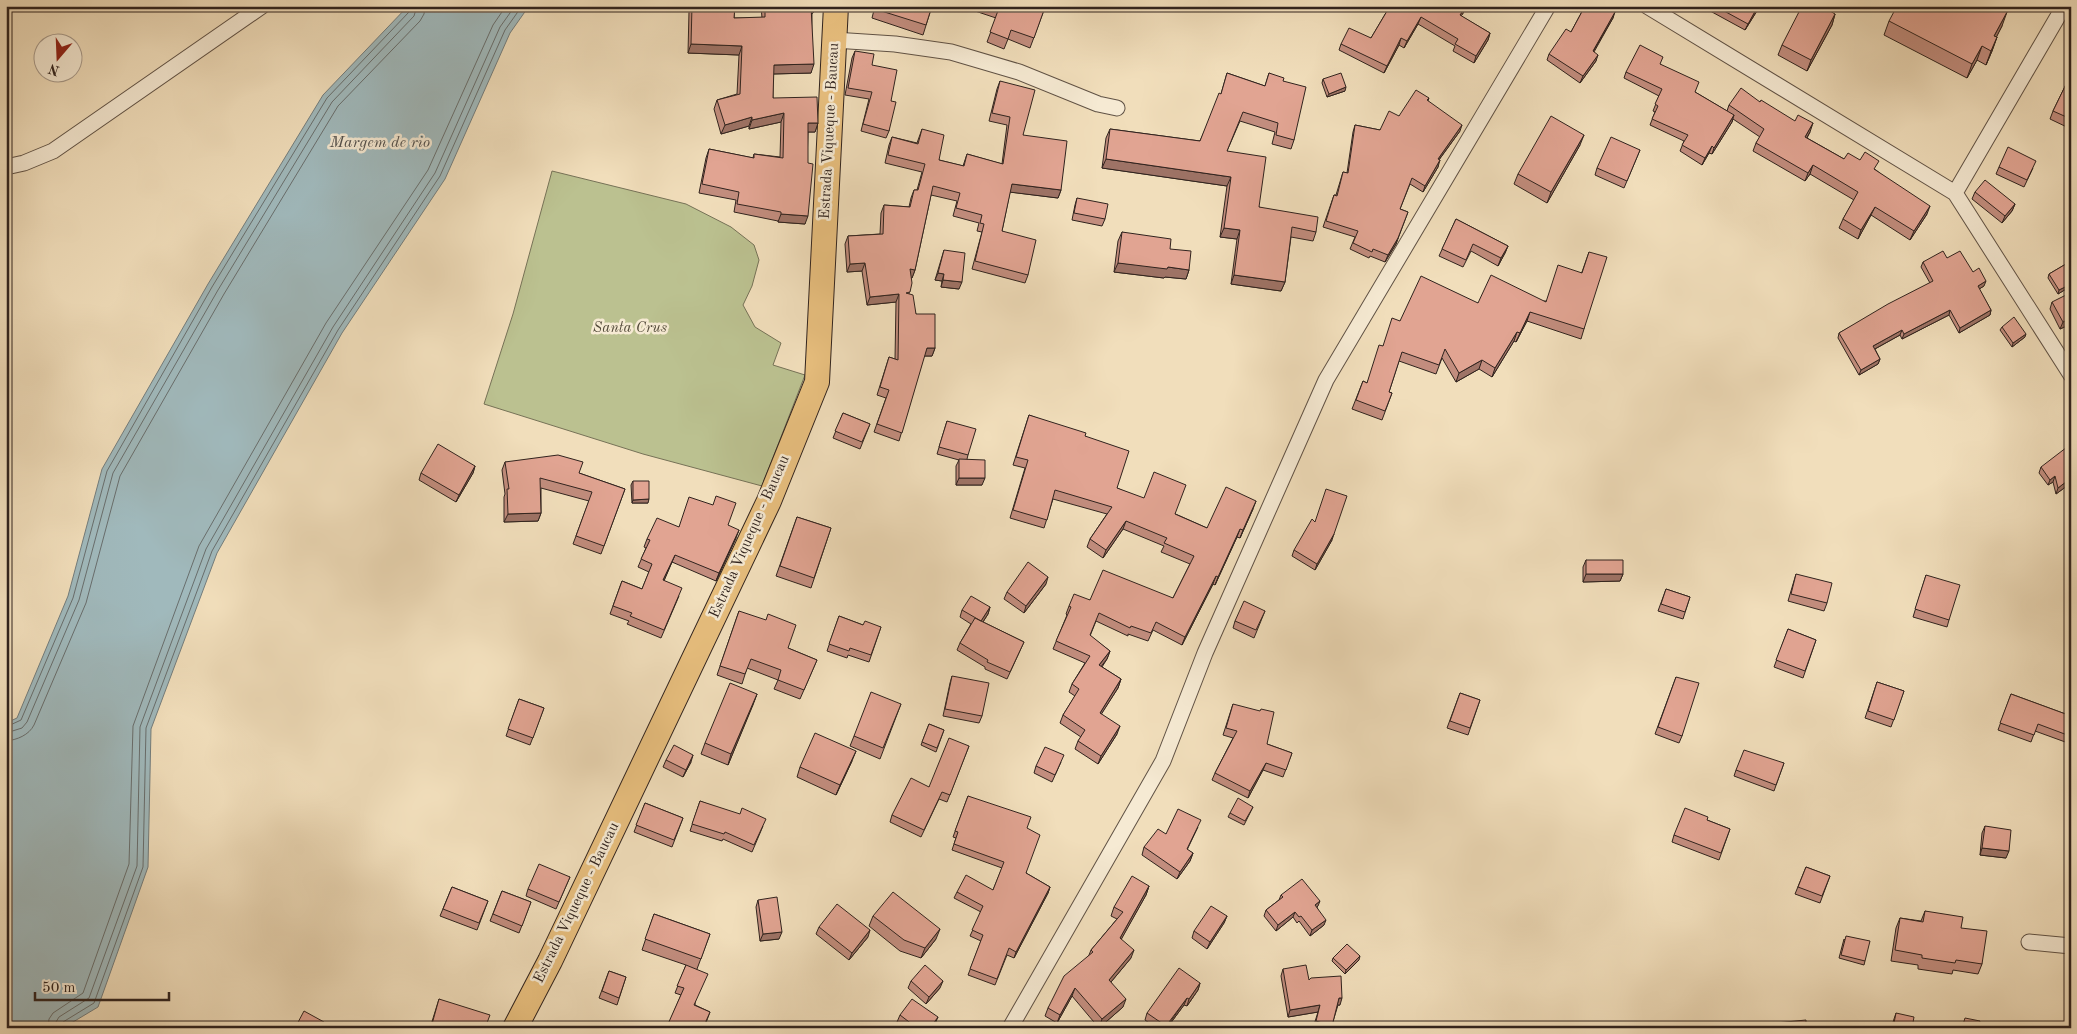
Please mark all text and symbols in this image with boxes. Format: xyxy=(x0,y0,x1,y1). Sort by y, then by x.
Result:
north arrow xyxy=(32,32,82,82)
street label: Estrada Viqueque - Baucau xyxy=(818,42,842,220)
text: N xyxy=(46,61,61,78)
water label: Margem de rio xyxy=(329,135,430,151)
park label: Santa Crus xyxy=(593,321,667,336)
street label: Estrada Viqueque - Baucau xyxy=(707,453,793,621)
street label: Estrada Viqueque - Baucau xyxy=(532,820,622,986)
scale bar xyxy=(35,969,169,1001)
text: 50 m xyxy=(42,981,76,996)

